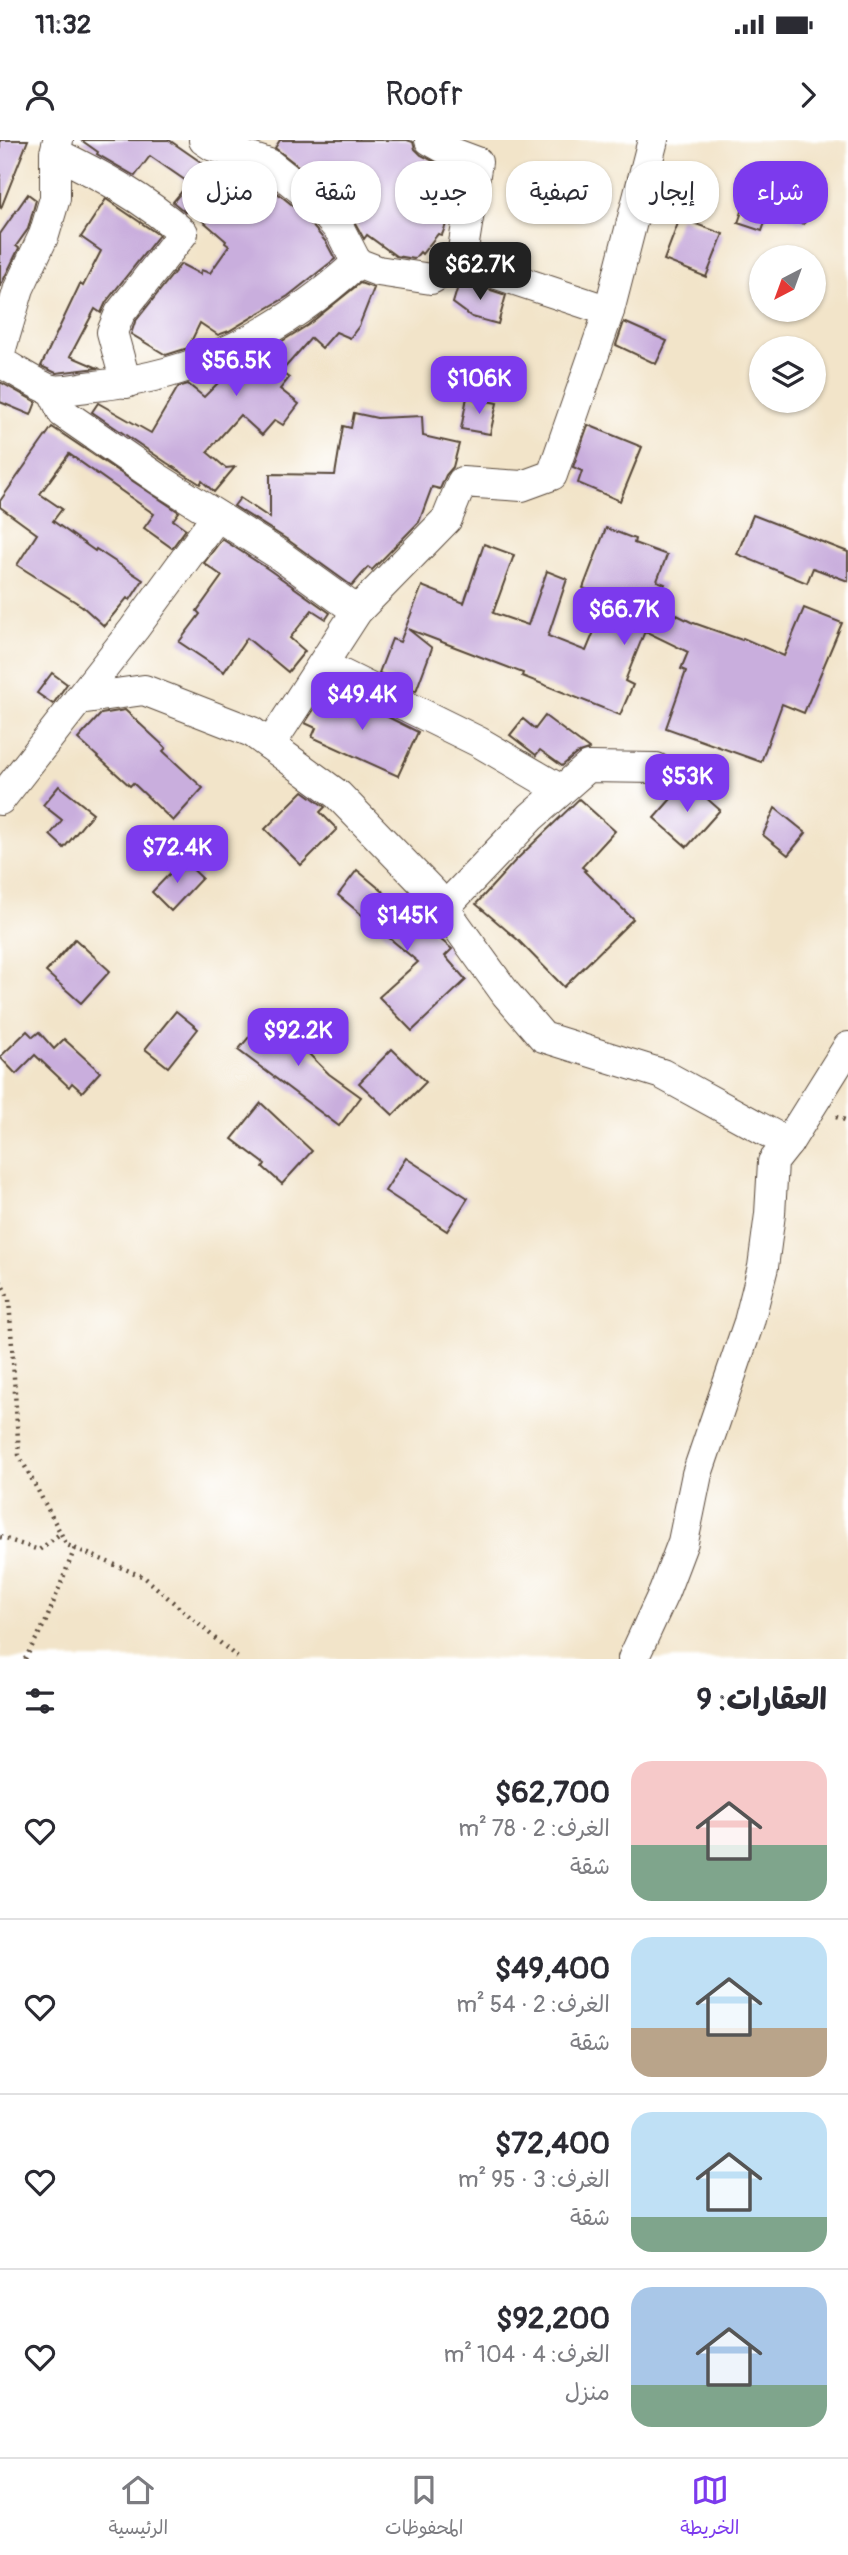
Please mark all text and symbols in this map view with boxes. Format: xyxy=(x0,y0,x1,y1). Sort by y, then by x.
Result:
text: 11:32 xyxy=(35,9,91,41)
text: Roofr xyxy=(385,75,463,115)
icon: person xyxy=(21,76,59,114)
icon: forward xyxy=(789,76,827,114)
chip: منزل xyxy=(182,161,277,224)
chip: شقة xyxy=(291,161,381,224)
chip: جديد xyxy=(395,161,492,224)
chip: تصفية xyxy=(506,161,612,224)
chip: إيجار xyxy=(626,161,719,224)
chip: شراء xyxy=(733,161,828,224)
pin: $62.7K xyxy=(423,242,537,302)
north arrow xyxy=(749,245,826,322)
map controls xyxy=(749,245,826,413)
text: $62.7K xyxy=(445,250,515,279)
button: layers xyxy=(749,336,826,413)
pin: $56.5K xyxy=(179,338,293,398)
text: $56.5K xyxy=(201,346,271,375)
pin: $106K xyxy=(430,356,528,416)
text: $106K xyxy=(447,364,511,393)
pin: $66.7K xyxy=(567,588,681,647)
text: $66.7K xyxy=(589,595,659,624)
pin: $49.4K xyxy=(305,672,419,732)
text: $49.4K xyxy=(327,680,397,709)
pin: $53K xyxy=(646,754,728,814)
text: $53K xyxy=(661,762,713,791)
pin: $72.4K xyxy=(120,826,234,885)
text: $72.4K xyxy=(142,833,212,862)
pin: $145K xyxy=(358,894,456,953)
text: $145K xyxy=(376,901,438,930)
pin: $92.2K xyxy=(241,1009,355,1068)
text: $92.2K xyxy=(264,1016,332,1045)
text: العقارات: 9 xyxy=(697,1681,827,1718)
icon: filters xyxy=(21,1682,59,1720)
text: $62,700 xyxy=(495,1774,610,1811)
icon: home xyxy=(687,1789,771,1873)
icon: heart xyxy=(21,1812,59,1850)
text: الغرف: 2 · 78 m² xyxy=(458,1814,610,1843)
text: شقة xyxy=(570,1852,610,1881)
text: $49,400 xyxy=(495,1950,610,1987)
icon: home xyxy=(687,1965,771,2049)
icon: heart xyxy=(21,1988,59,2026)
text: الغرف: 2 · 54 m² xyxy=(456,1990,610,2019)
text: شقة xyxy=(570,2028,610,2057)
text: $72,400 xyxy=(495,2125,610,2162)
icon: home xyxy=(687,2140,771,2224)
icon: heart xyxy=(21,2163,59,2201)
text: الغرف: 3 · 95 m² xyxy=(458,2165,610,2194)
text: شقة xyxy=(570,2203,610,2232)
text: $92,200 xyxy=(496,2300,610,2337)
icon: home xyxy=(687,2315,771,2399)
icon: heart xyxy=(21,2338,59,2376)
text: الغرف: 4 · 104 m² xyxy=(444,2340,610,2369)
text: منزل xyxy=(565,2378,610,2407)
tab: الرئيسية xyxy=(108,2471,168,2544)
tab: المحفوظات xyxy=(385,2471,463,2544)
tab: الخريطة xyxy=(680,2471,740,2544)

